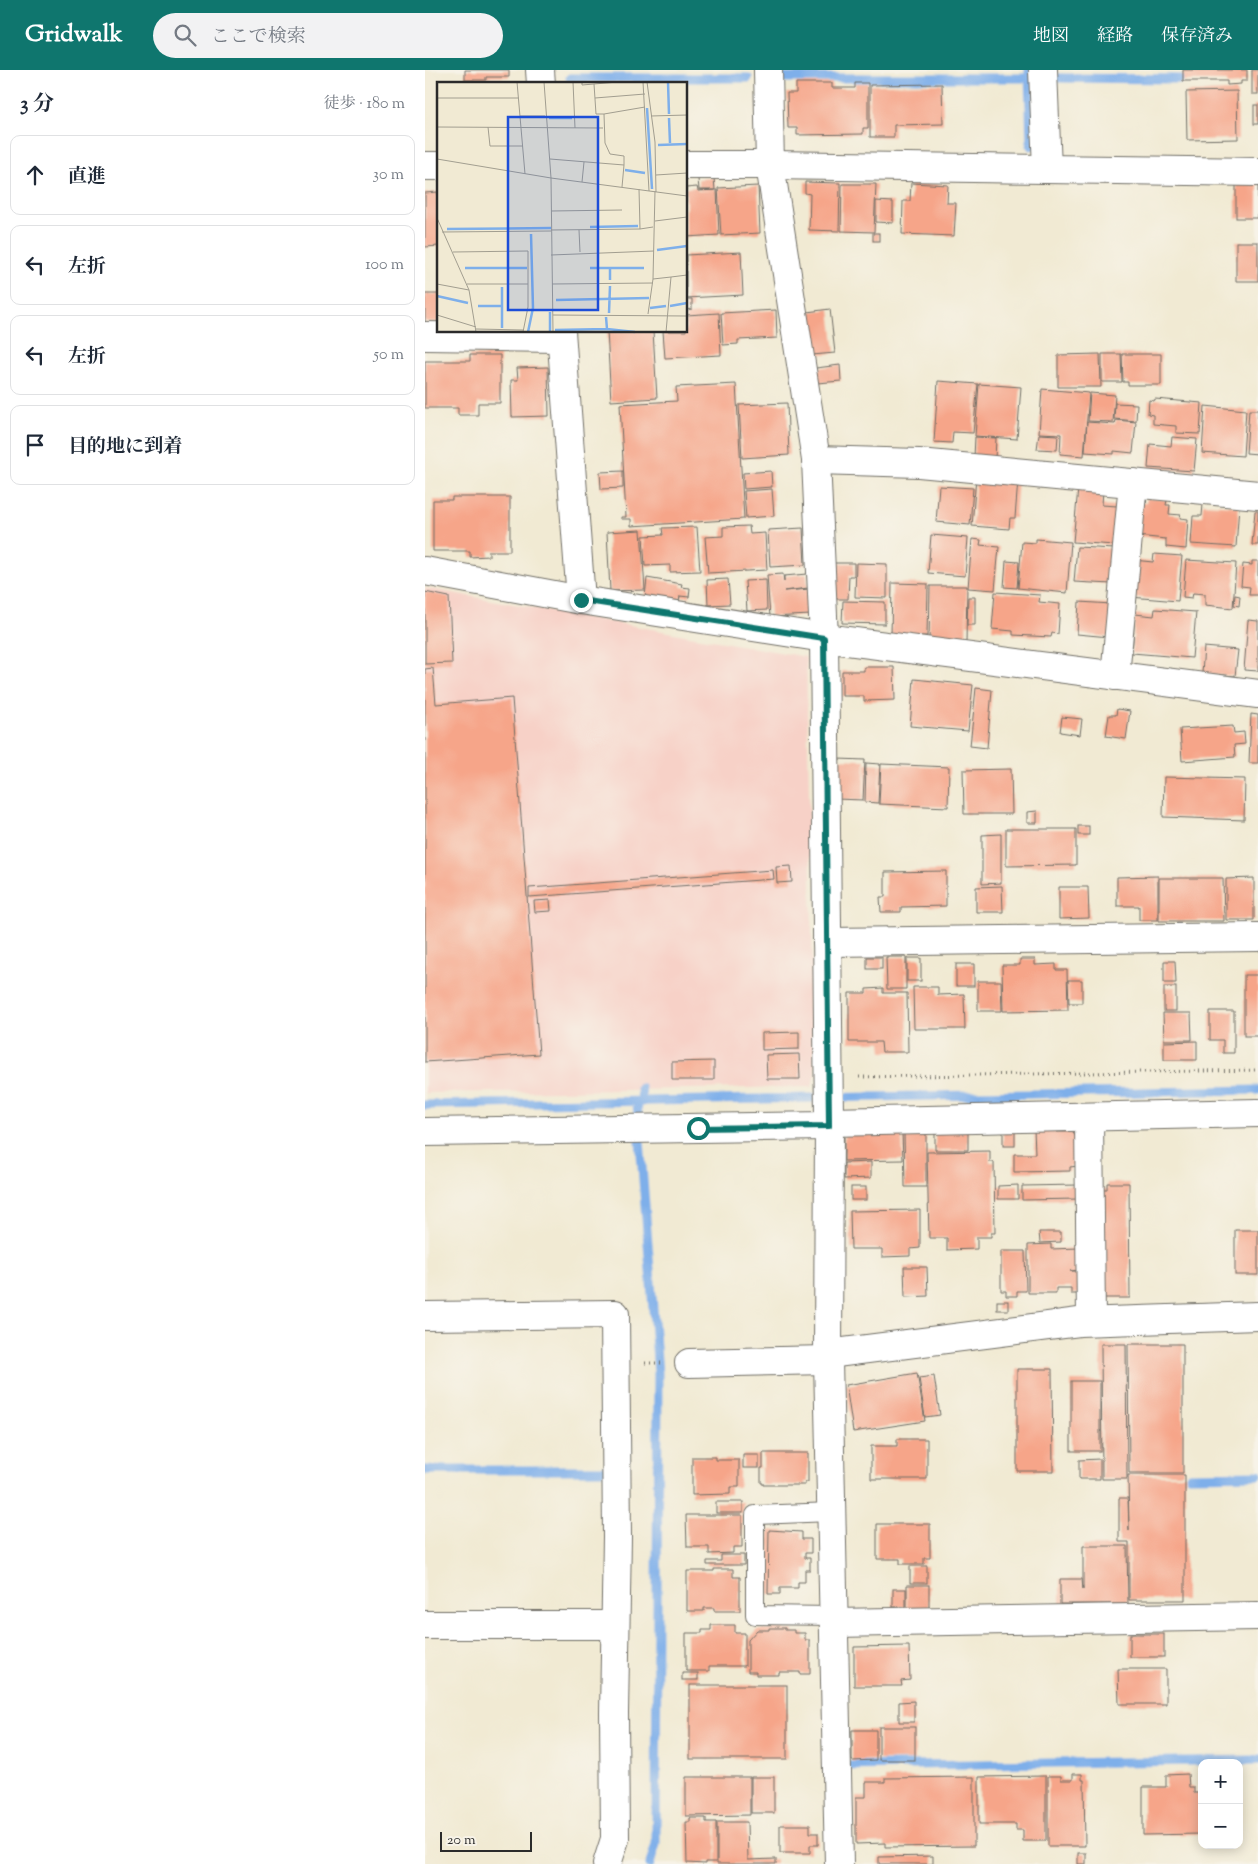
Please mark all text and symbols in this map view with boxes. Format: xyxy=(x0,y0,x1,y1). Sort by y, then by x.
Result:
search box xyxy=(153,13,503,58)
text: Gridwalk xyxy=(25,18,123,52)
icon: search xyxy=(171,21,199,49)
text: ここで検索 xyxy=(211,24,306,51)
text: 地図 xyxy=(1033,24,1069,50)
text: 経路 xyxy=(1097,24,1133,50)
text: 保存済み xyxy=(1161,24,1233,50)
inset map xyxy=(437,82,687,332)
text: 3 分 xyxy=(20,90,54,120)
text: 徒歩 · 180 m xyxy=(324,93,405,116)
icon: ahead xyxy=(21,161,49,189)
text: 直進 xyxy=(68,164,106,191)
text: 30 m xyxy=(373,164,404,187)
icon: left xyxy=(21,251,49,279)
text: 左折 xyxy=(68,254,106,281)
text: 100 m xyxy=(365,254,404,277)
icon: left xyxy=(21,341,49,369)
text: 左折 xyxy=(68,344,106,371)
text: 50 m xyxy=(373,344,404,367)
icon: arrive xyxy=(21,431,49,459)
text: 目的地に到着 xyxy=(68,434,182,461)
route end xyxy=(570,589,593,612)
route start xyxy=(687,1117,710,1140)
map controls xyxy=(1198,1759,1243,1849)
button: + xyxy=(1198,1759,1243,1804)
button: − xyxy=(1198,1804,1243,1849)
scale bar xyxy=(440,1829,533,1852)
text: 20 m xyxy=(447,1831,476,1851)

